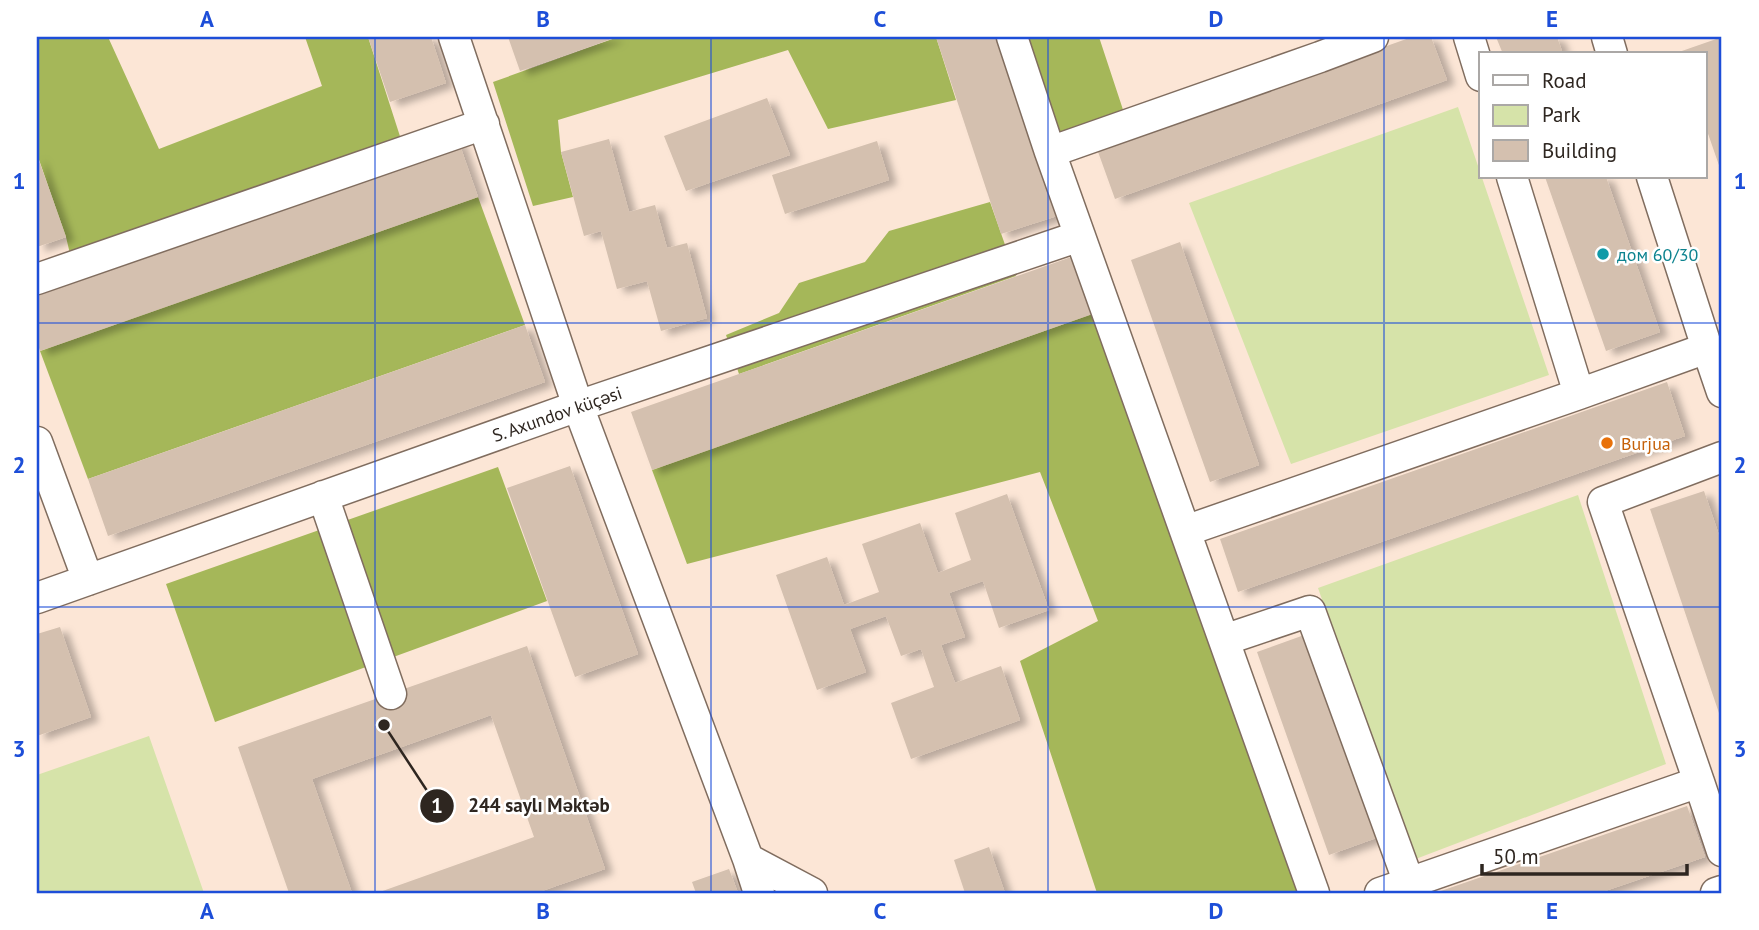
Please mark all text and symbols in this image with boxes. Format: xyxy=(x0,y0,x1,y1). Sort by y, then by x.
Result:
text: A xyxy=(200,4,214,33)
text: B xyxy=(536,4,550,33)
text: C xyxy=(874,4,887,33)
text: D xyxy=(1209,4,1223,33)
text: E xyxy=(1546,4,1558,33)
legend xyxy=(1479,52,1706,178)
text: Road xyxy=(1542,67,1586,94)
text: Park xyxy=(1542,101,1581,128)
text: Building xyxy=(1542,137,1617,164)
text: 1 xyxy=(12,166,26,195)
text: 1 xyxy=(1733,166,1747,195)
place label: дом 60/30 xyxy=(1617,243,1699,266)
marker: дом 60/30 xyxy=(1595,246,1611,262)
street label: S. Axundov küçəsi xyxy=(489,381,625,447)
place label: Burjua xyxy=(1621,432,1671,455)
marker: Burjua xyxy=(1599,435,1615,451)
text: 2 xyxy=(12,450,26,479)
text: 2 xyxy=(1733,450,1747,479)
text: 3 xyxy=(12,734,26,763)
text: 3 xyxy=(1733,734,1747,763)
callout: 244 saylı Məktəb xyxy=(419,786,624,826)
text: 1 xyxy=(431,792,443,819)
text: 244 saylı Məktəb xyxy=(468,793,610,817)
scale bar xyxy=(1482,832,1687,876)
text: 50 m xyxy=(1493,843,1539,870)
text: A xyxy=(200,896,214,925)
text: B xyxy=(536,896,550,925)
text: C xyxy=(874,896,887,925)
text: D xyxy=(1209,896,1223,925)
text: E xyxy=(1546,896,1558,925)

